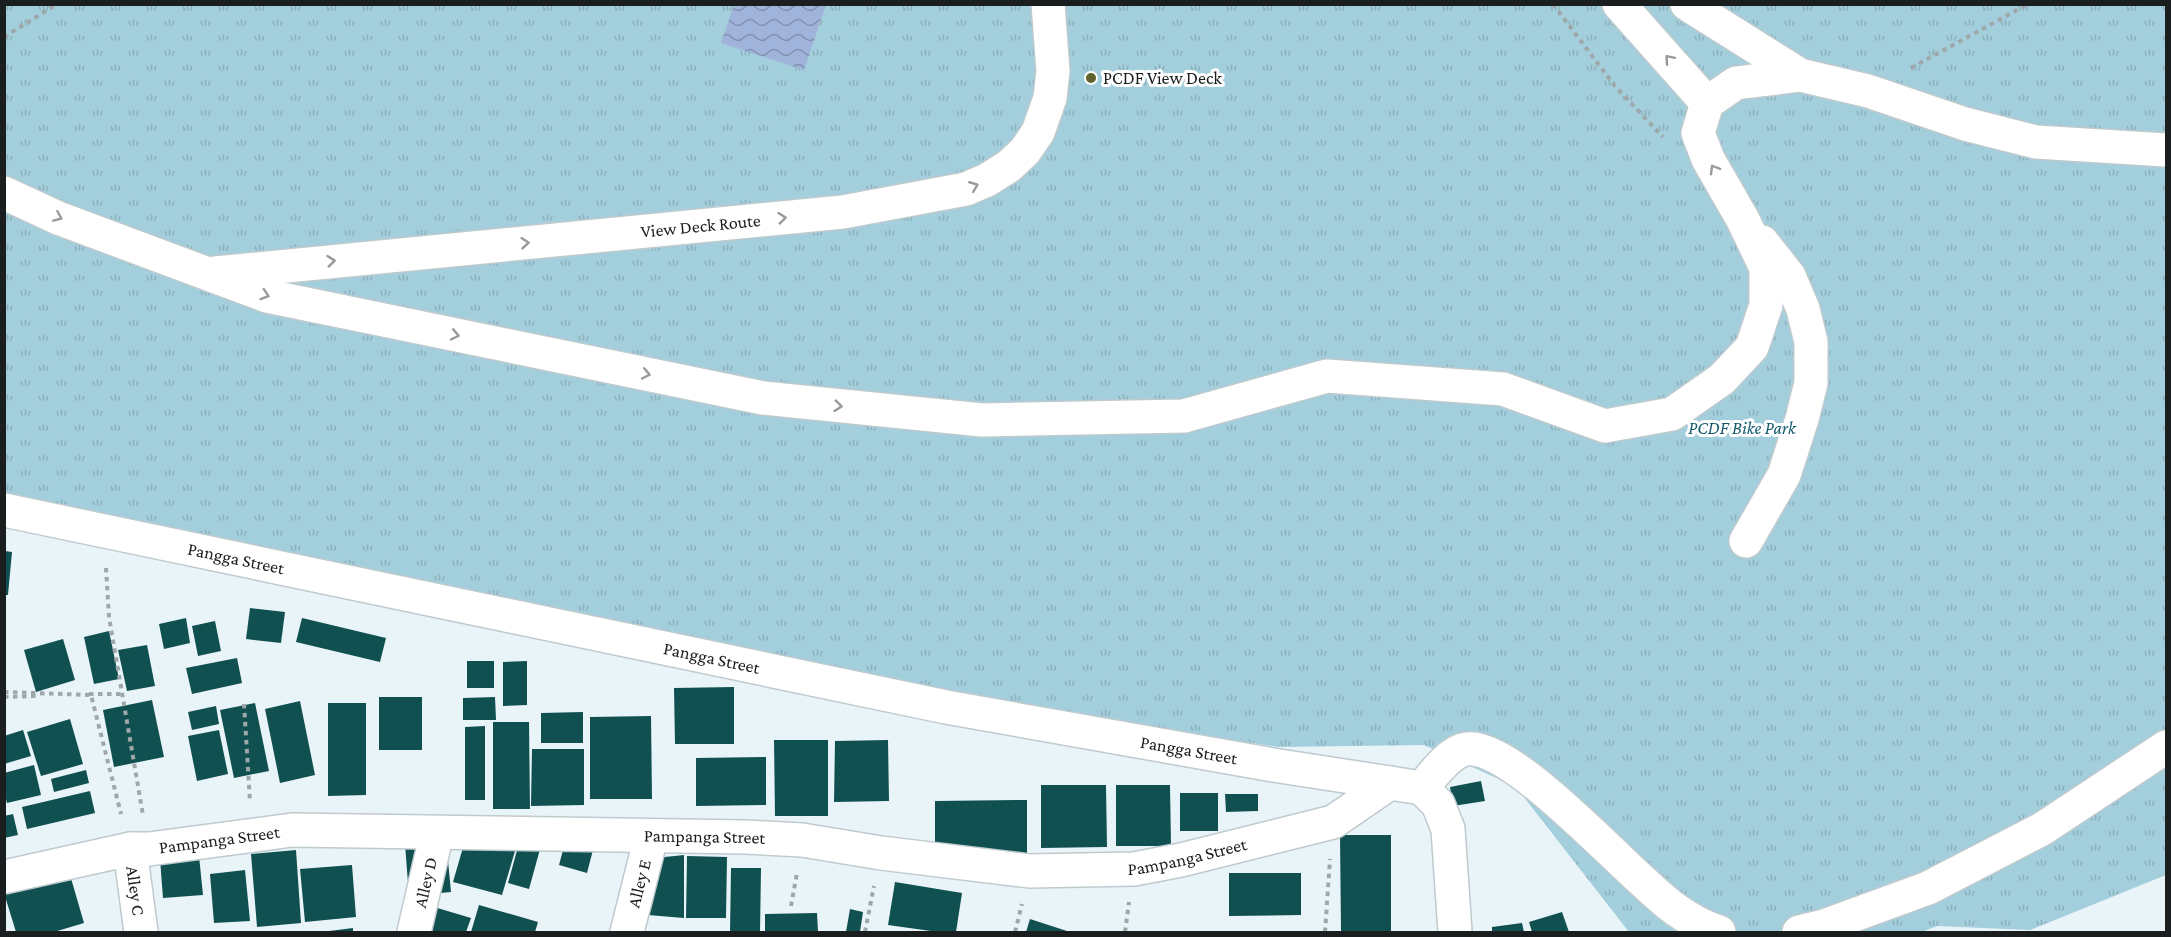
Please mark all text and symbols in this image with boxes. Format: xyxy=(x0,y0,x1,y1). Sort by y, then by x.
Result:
one-way arrow xyxy=(1665,55,1676,66)
place label: PCDF View Deck xyxy=(1103,68,1222,88)
marker: PCDF View Deck xyxy=(1084,71,1098,85)
one-way arrow xyxy=(1710,165,1721,175)
one-way arrow xyxy=(967,181,978,193)
one-way arrow xyxy=(51,210,62,222)
street label: View Deck Route xyxy=(640,210,762,242)
one-way arrow xyxy=(777,212,786,225)
one-way arrow xyxy=(521,237,530,250)
one-way arrow xyxy=(326,255,335,268)
one-way arrow xyxy=(259,287,270,300)
one-way arrow xyxy=(450,328,460,341)
one-way arrow xyxy=(641,367,651,380)
one-way arrow xyxy=(834,399,843,412)
park label: PCDF Bike Park xyxy=(1688,418,1797,438)
street label: Pangga Street xyxy=(186,539,287,579)
street label: Pangga Street xyxy=(662,638,763,678)
street label: Pangga Street xyxy=(1139,732,1240,769)
street label: Pampanga Street xyxy=(158,822,282,858)
street label: Pampanga Street xyxy=(644,825,767,848)
street label: Pampanga Street xyxy=(1127,834,1250,879)
street label: Alley D xyxy=(410,855,441,910)
street label: Alley E xyxy=(624,857,655,910)
street label: Alley C xyxy=(122,865,149,917)

